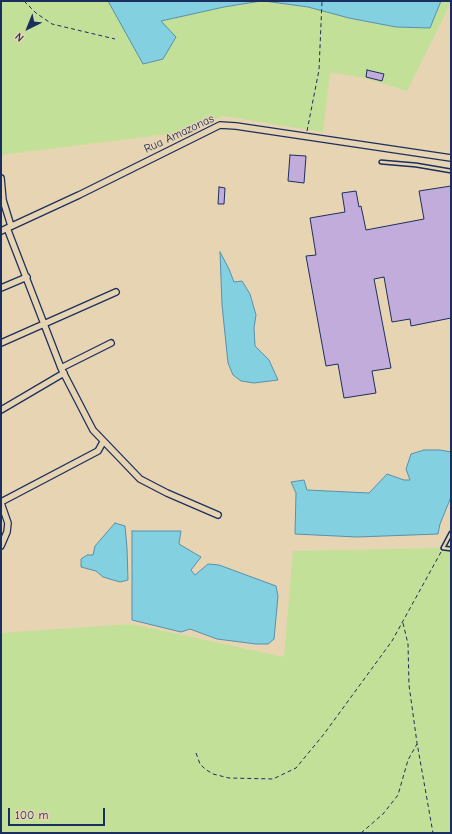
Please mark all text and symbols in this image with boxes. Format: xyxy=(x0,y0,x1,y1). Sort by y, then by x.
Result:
north arrow xyxy=(8,8,48,48)
text: N xyxy=(12,30,27,44)
street label: Rua Amazonas xyxy=(142,111,216,157)
scale bar xyxy=(10,800,107,826)
text: 100 m xyxy=(15,808,48,822)

